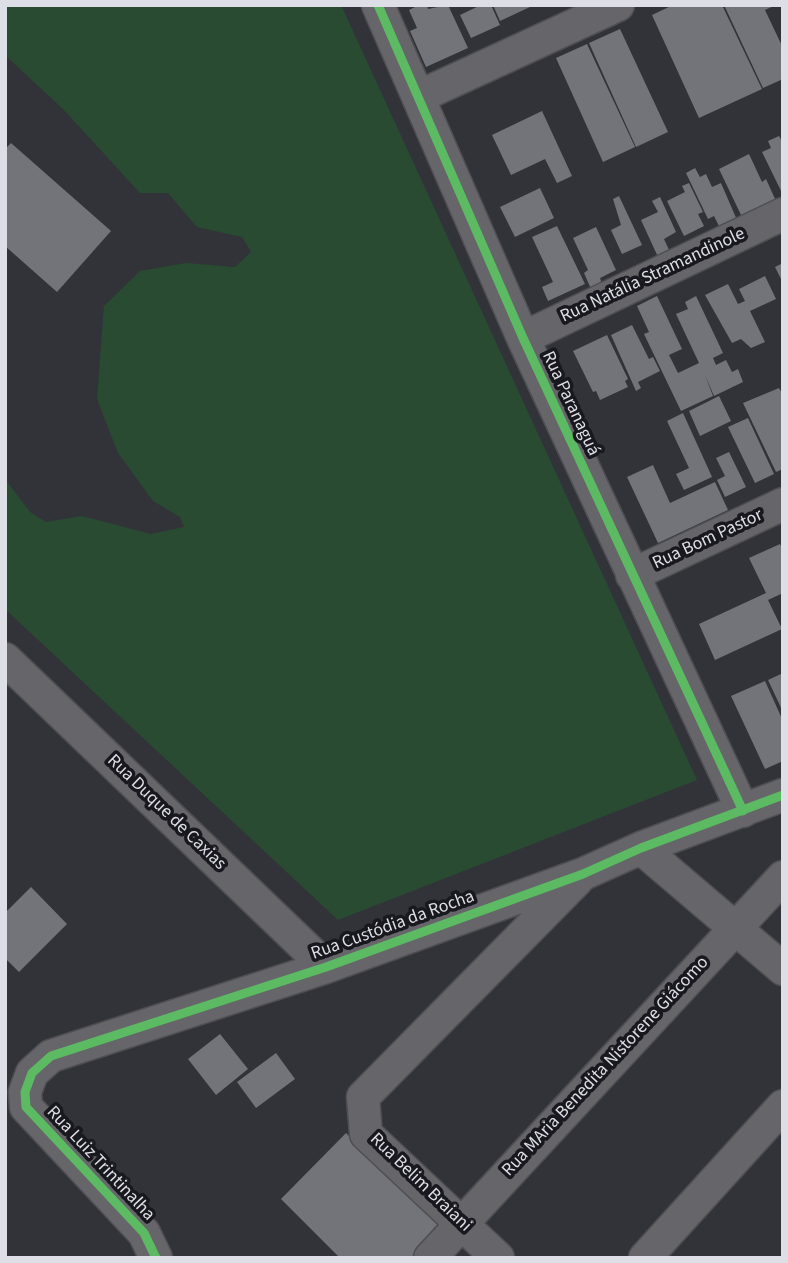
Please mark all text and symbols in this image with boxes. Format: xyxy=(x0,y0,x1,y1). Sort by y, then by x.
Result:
street label: Rua Natália Stramandinole xyxy=(557,224,749,328)
street label: Rua Paranaguá xyxy=(536,348,604,460)
street label: Rua Bom Pastor xyxy=(649,505,767,575)
street label: Rua Duque de Caxias xyxy=(102,751,230,875)
street label: Rua Custódia da Rocha xyxy=(308,886,478,966)
street label: Rua MAria Benedita Nistorene Giácomo xyxy=(498,952,714,1182)
street label: Rua Luiz Trintinalha xyxy=(41,1102,159,1226)
street label: Rua Belim Braiani xyxy=(365,1129,475,1237)

